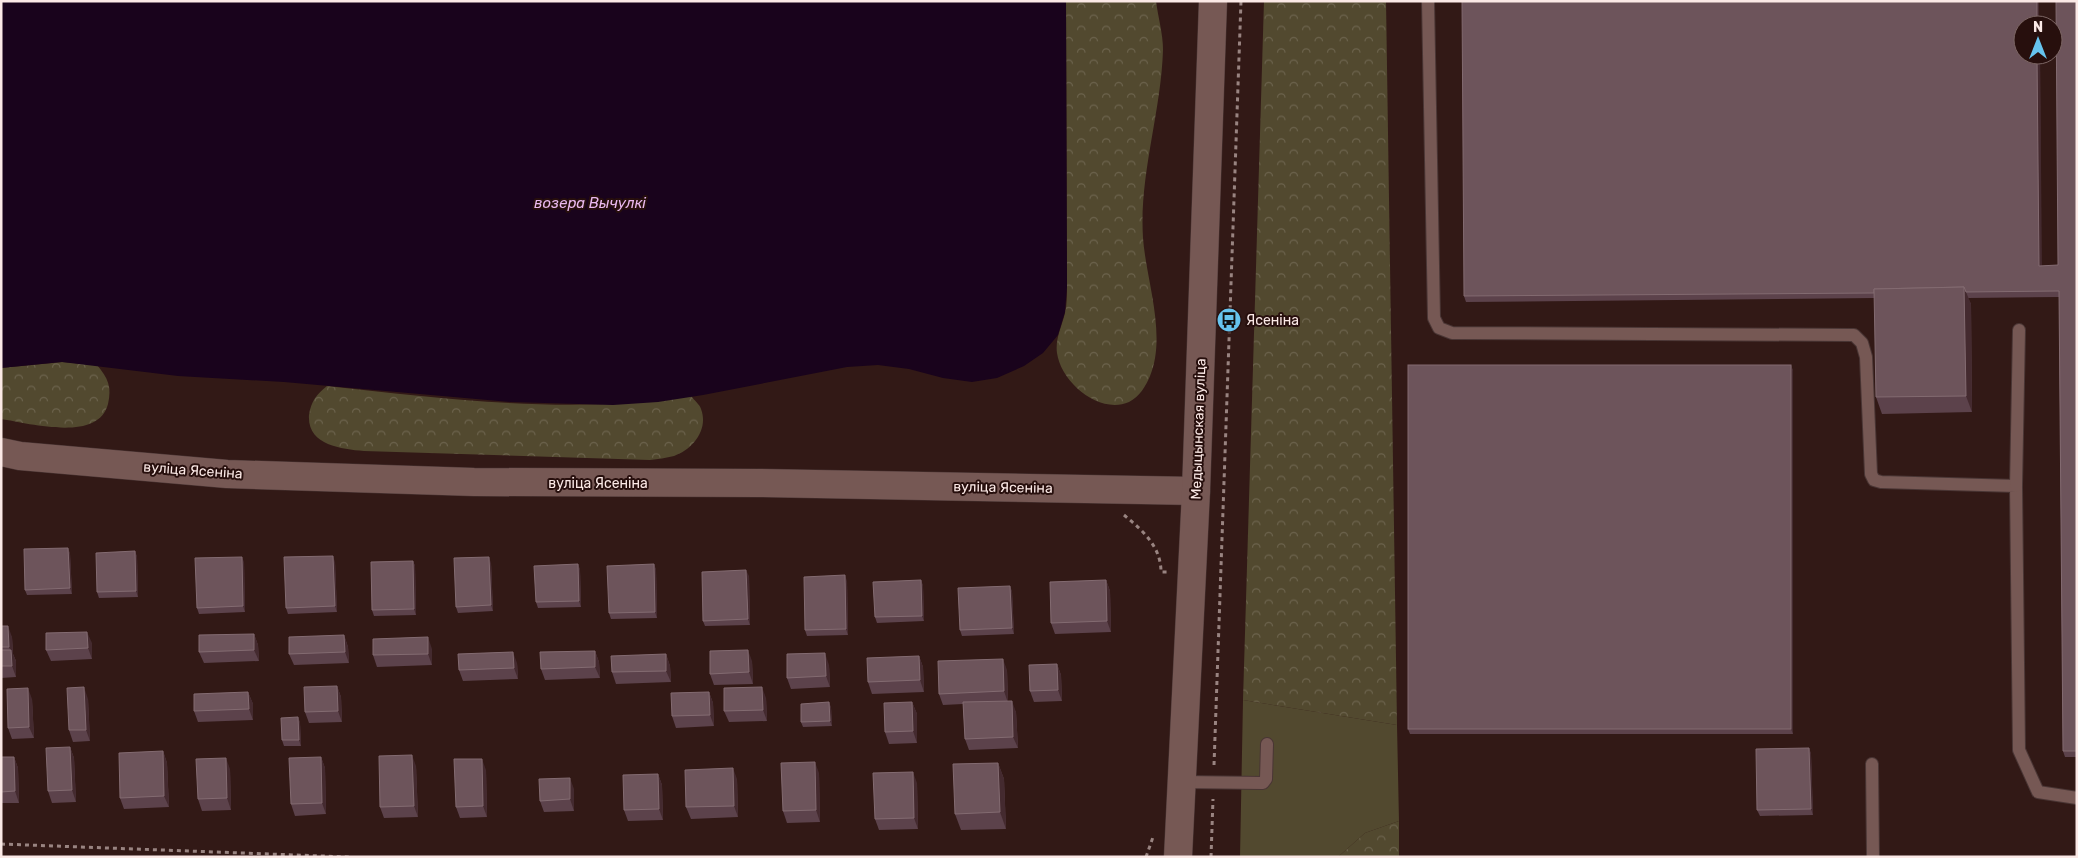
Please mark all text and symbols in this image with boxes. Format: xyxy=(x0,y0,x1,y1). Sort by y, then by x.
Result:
north arrow xyxy=(2013,15,2063,65)
text: N xyxy=(2033,19,2043,36)
water label: возера Вычулкі xyxy=(534,194,646,212)
bus stop icon: Ясеніна xyxy=(1216,307,1242,333)
place label: Ясеніна xyxy=(1246,312,1299,329)
street label: Медыцынская вуліца xyxy=(1188,358,1209,500)
street label: вуліца Ясеніна xyxy=(143,459,243,482)
street label: вуліца Ясеніна xyxy=(548,475,648,492)
street label: вуліца Ясеніна xyxy=(953,478,1053,497)

